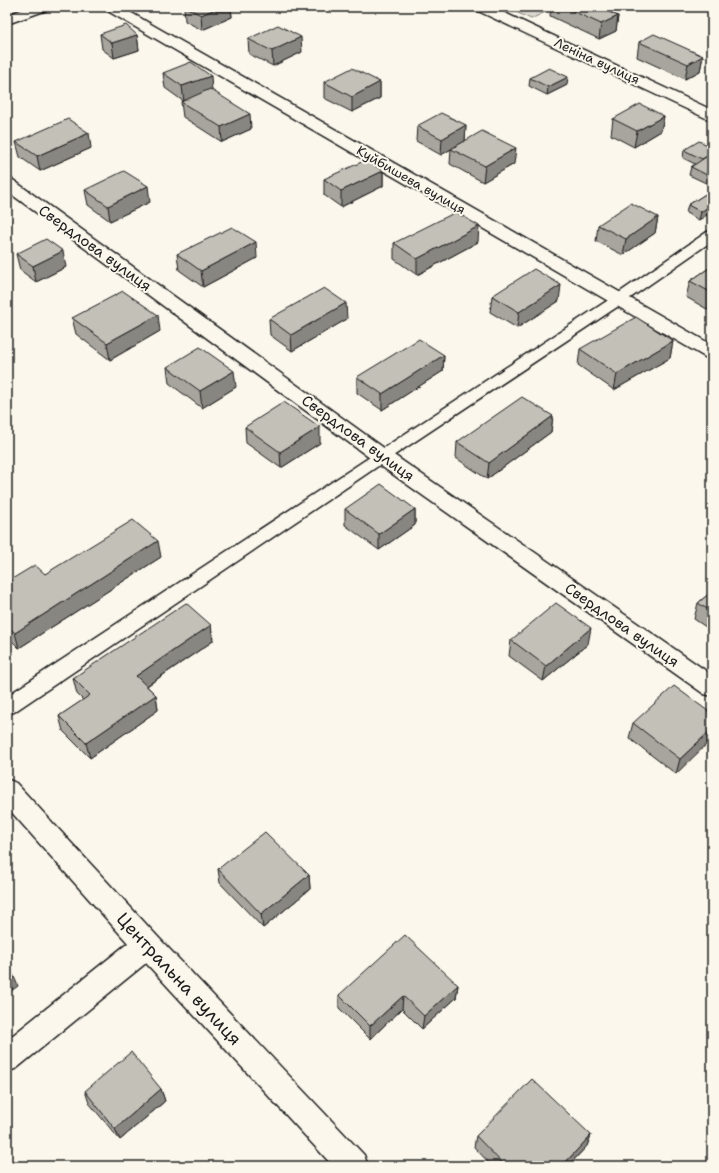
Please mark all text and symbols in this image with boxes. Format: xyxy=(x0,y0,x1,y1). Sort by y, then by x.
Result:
street label: Леніна вулиця xyxy=(552,34,642,88)
street label: Куйбишева вулиця xyxy=(353,142,469,218)
street label: Свердлова вулиця xyxy=(35,200,155,296)
street label: Свердлова вулиця xyxy=(298,390,418,486)
street label: Свердлова вулиця xyxy=(561,578,683,672)
street label: Центральна вулиця xyxy=(111,907,247,1051)

